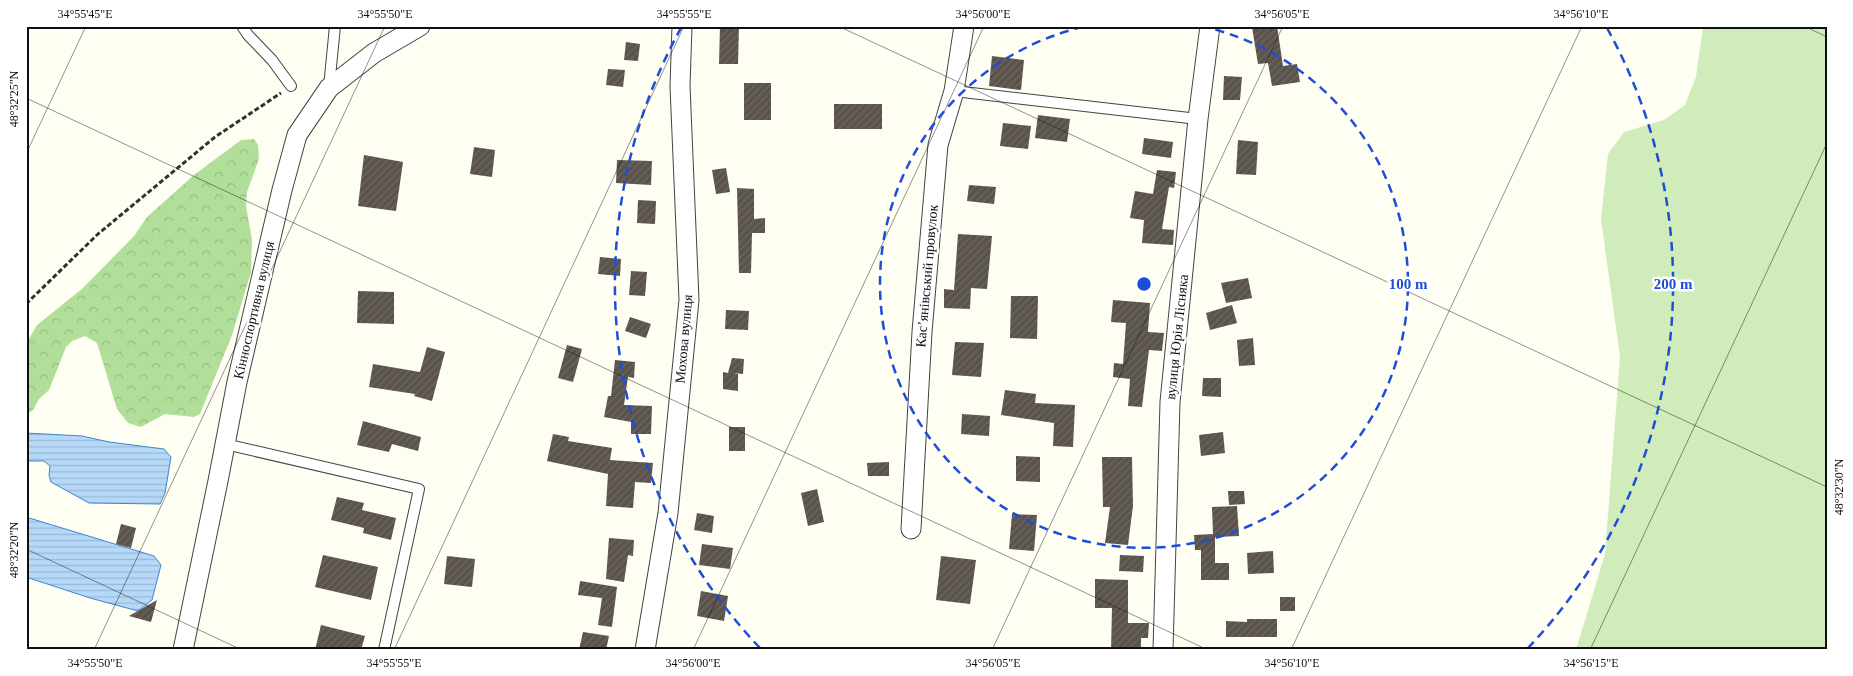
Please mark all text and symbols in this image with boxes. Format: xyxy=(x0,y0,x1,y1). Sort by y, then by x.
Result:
text: 34°55'45"E xyxy=(57,7,113,21)
text: 34°55'50"E xyxy=(357,7,413,21)
text: 34°55'55"E xyxy=(656,7,712,21)
text: 34°56'00"E xyxy=(955,7,1011,21)
text: 34°56'05"E xyxy=(1254,7,1310,21)
text: 34°56'10"E xyxy=(1553,7,1609,21)
text: 48°32'25"N xyxy=(7,70,21,127)
street label: Касʼянівський провулок xyxy=(913,204,941,348)
street label: Кінноспортивна вулиця xyxy=(231,239,277,381)
street label: вулиця Юрія Лісняка xyxy=(1163,273,1191,400)
centre of rings xyxy=(1135,275,1153,293)
text: 100 m xyxy=(1389,276,1428,292)
text: 200 m xyxy=(1654,276,1693,292)
street label: Мохова вулиця xyxy=(673,293,695,384)
text: 48°32'30"N xyxy=(1832,458,1846,515)
text: 48°32'20"N xyxy=(7,521,21,578)
text: 34°55'50"E xyxy=(67,656,123,670)
text: 34°55'55"E xyxy=(366,656,422,670)
text: 34°56'00"E xyxy=(665,656,721,670)
text: 34°56'05"E xyxy=(965,656,1021,670)
text: 34°56'10"E xyxy=(1264,656,1320,670)
text: 34°56'15"E xyxy=(1563,656,1619,670)

